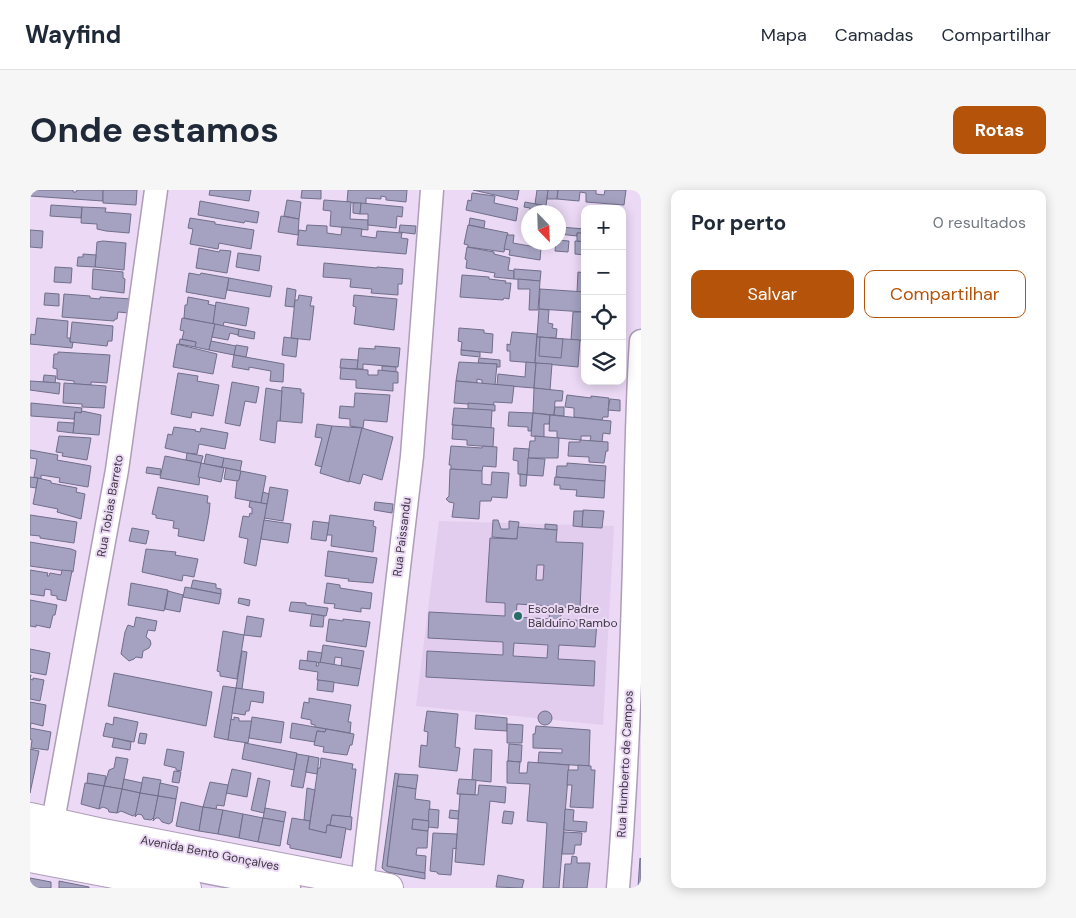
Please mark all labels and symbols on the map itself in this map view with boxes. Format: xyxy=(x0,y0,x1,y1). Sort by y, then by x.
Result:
north arrow xyxy=(521,205,566,250)
street label: Rua Tobias Barreto xyxy=(93,454,127,558)
street label: Rua Paissandu xyxy=(389,496,415,578)
place label: Escola Padre Balduíno Rambo xyxy=(528,601,618,631)
marker: Escola Padre Balduíno Rambo xyxy=(512,610,524,622)
street label: Rua Humberto de Campos xyxy=(613,690,637,838)
street label: Avenida Bento Gonçalves xyxy=(139,832,281,874)

